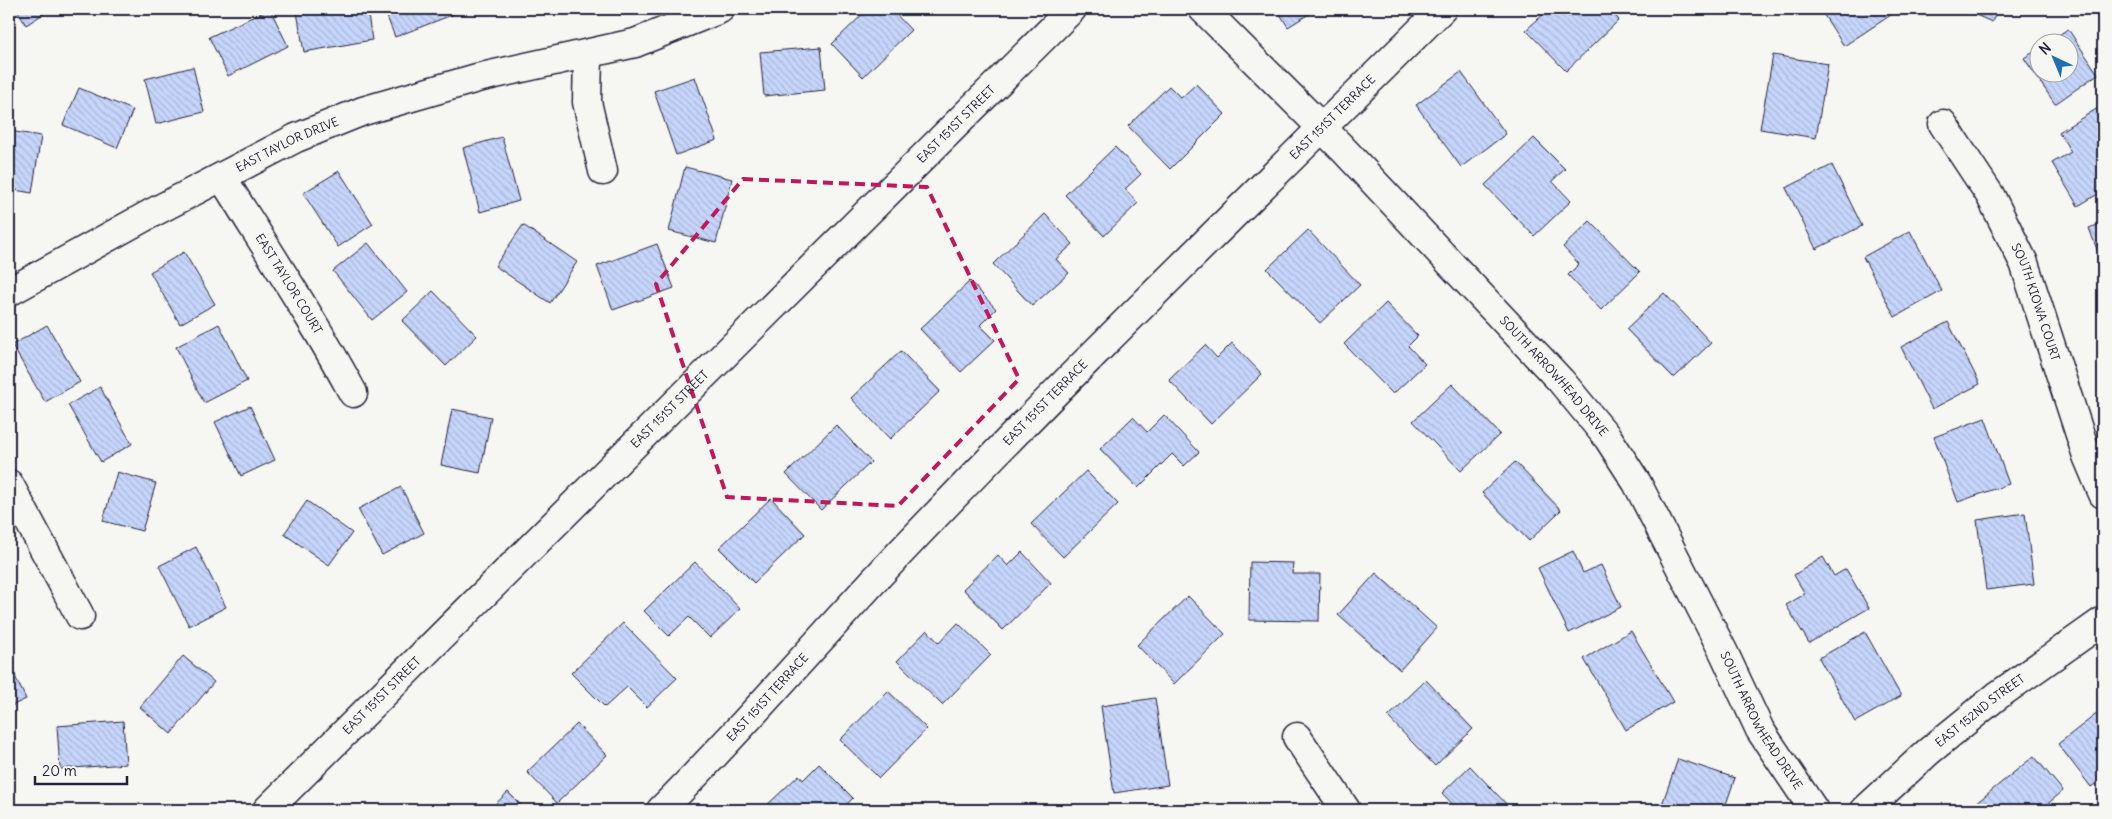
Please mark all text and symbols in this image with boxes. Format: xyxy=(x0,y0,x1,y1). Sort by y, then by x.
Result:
north arrow xyxy=(2030,32,2080,82)
text: N xyxy=(2035,39,2055,58)
street label: EAST 151ST TERRACE xyxy=(1286,72,1378,162)
street label: EAST 151ST STREET xyxy=(914,82,998,166)
street label: EAST TAYLOR DRIVE xyxy=(233,114,341,175)
street label: EAST TAYLOR COURT xyxy=(252,231,326,336)
street label: SOUTH KIOWA COURT xyxy=(2008,241,2063,363)
street label: SOUTH ARROWHEAD DRIVE xyxy=(1497,313,1611,439)
street label: EAST 151ST TERRACE xyxy=(1000,357,1090,448)
street label: EAST 151ST STREET xyxy=(627,367,711,451)
street label: SOUTH ARROWHEAD DRIVE xyxy=(1717,649,1806,792)
street label: EAST 151ST TERRACE xyxy=(723,650,811,744)
street label: EAST 151ST STREET xyxy=(339,653,424,737)
street label: EAST 152ND STREET xyxy=(1932,671,2027,750)
scale bar xyxy=(35,754,128,786)
text: 20 m xyxy=(42,761,77,780)

